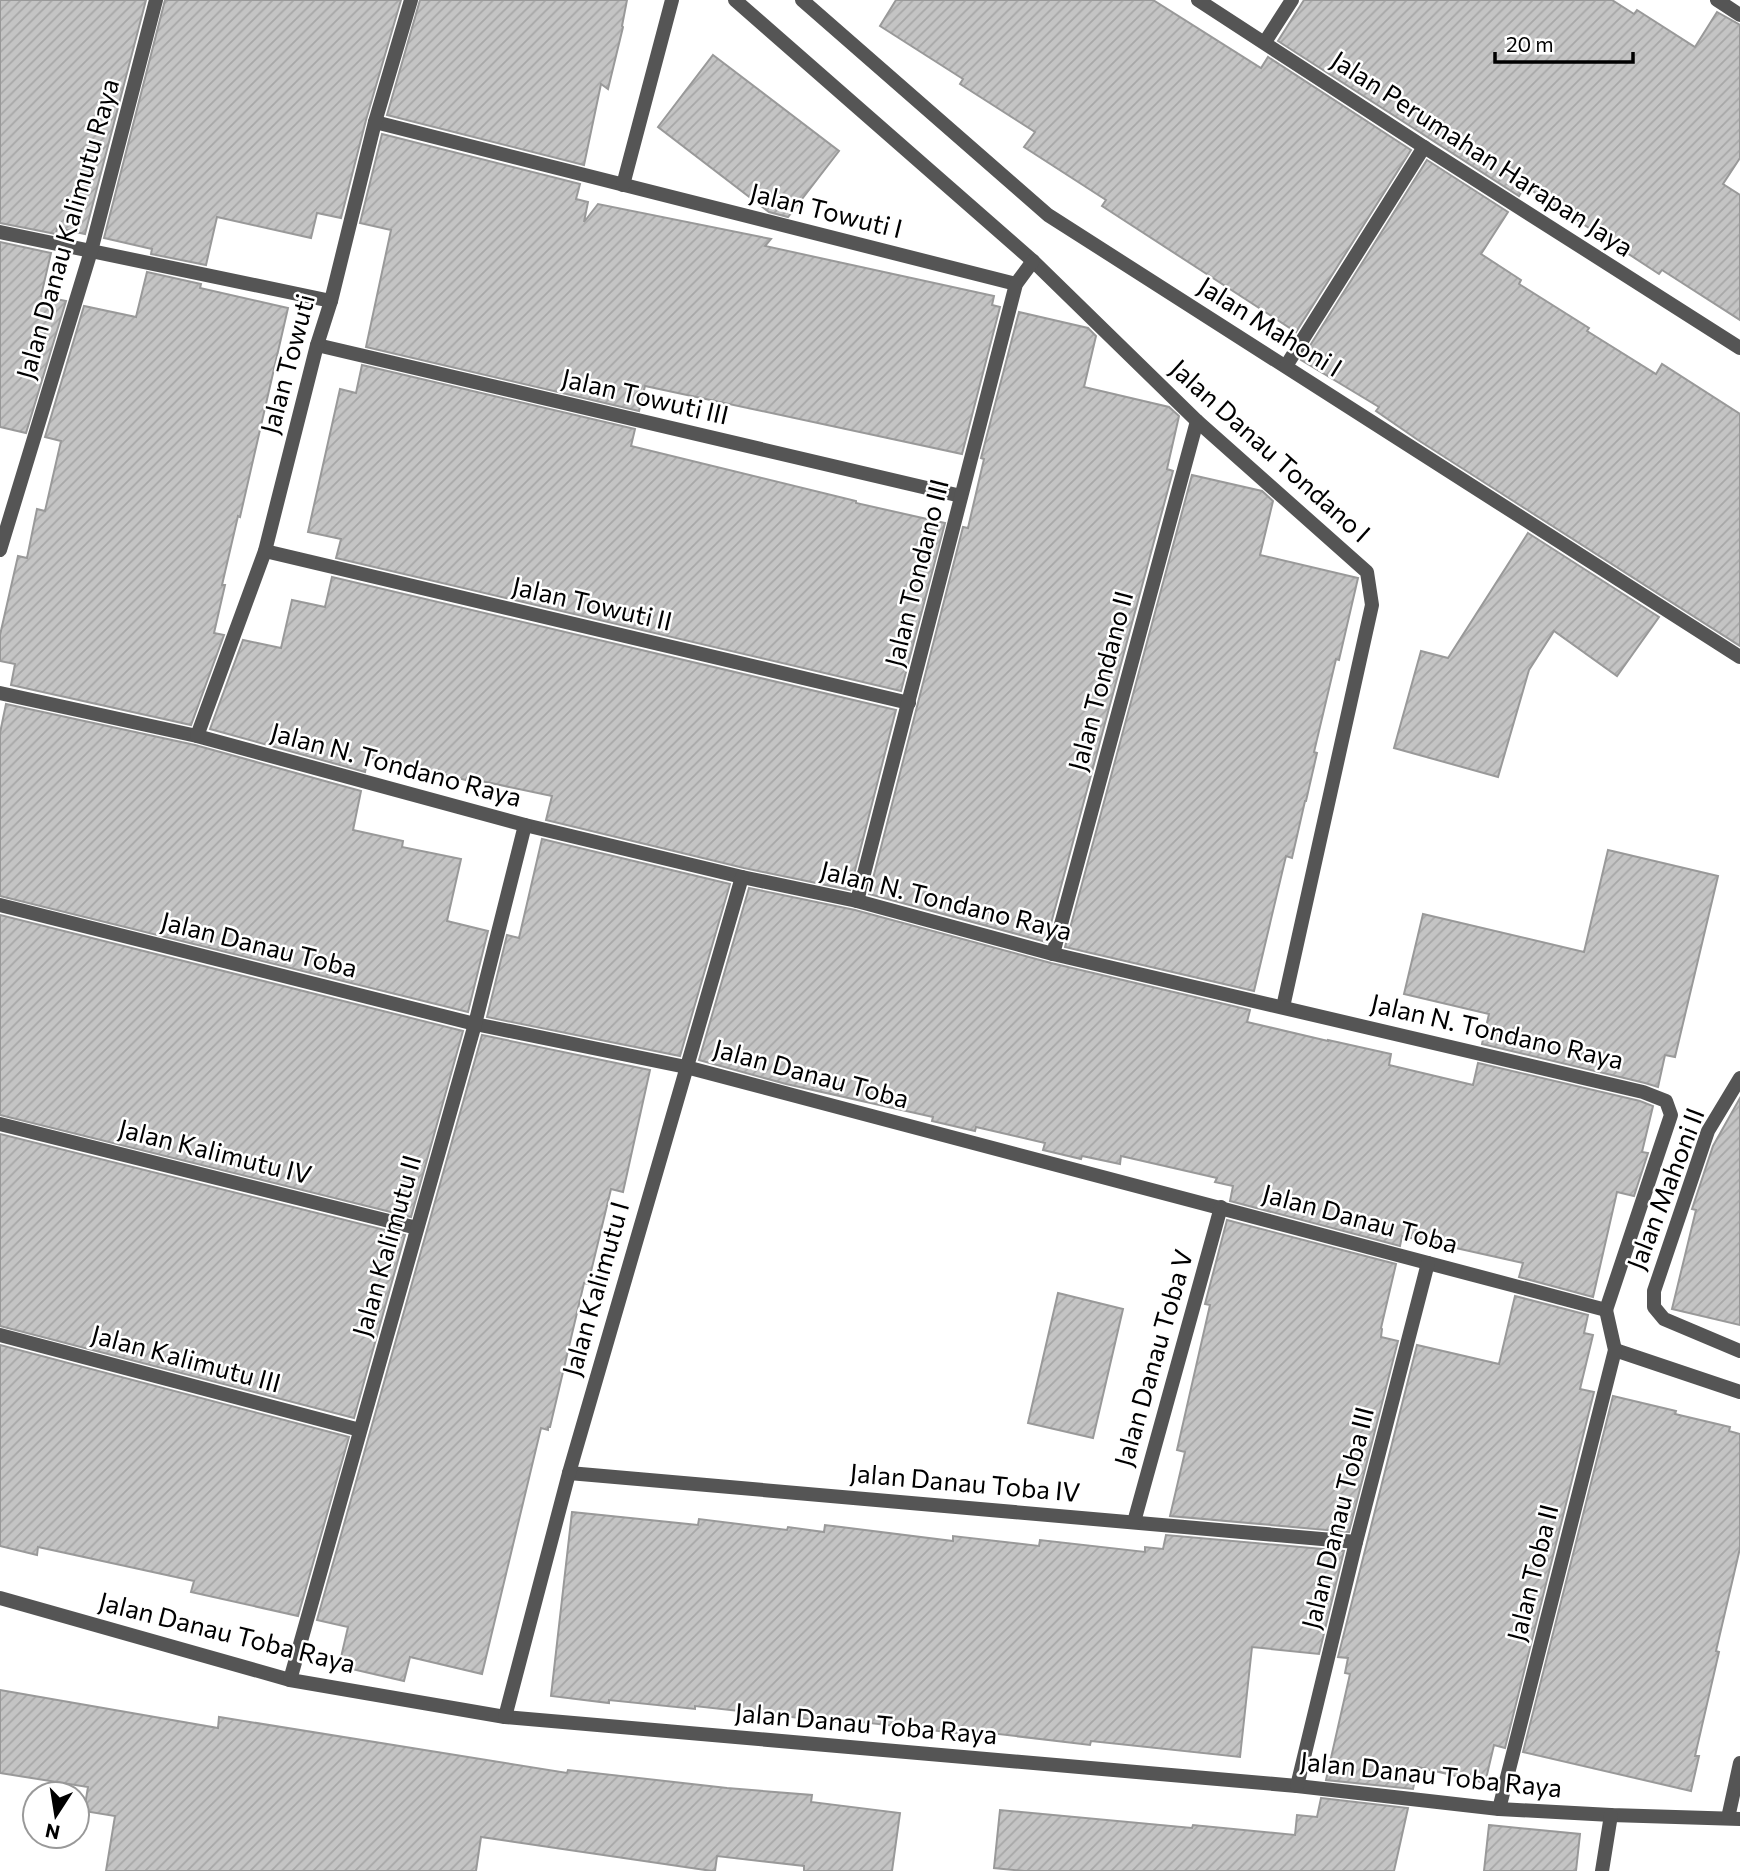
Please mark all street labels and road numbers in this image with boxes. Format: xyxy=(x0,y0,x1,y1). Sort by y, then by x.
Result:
street label: Jalan Perumahan Harapan Jaya xyxy=(1326,43,1640,262)
street label: Jalan Danau Kalimutu Raya xyxy=(9,75,124,382)
street label: Jalan Towuti I xyxy=(747,176,906,243)
street label: Jalan Mahoni I xyxy=(1193,269,1348,382)
street label: Jalan Towuti xyxy=(253,290,320,437)
street label: Jalan Danau Tondano I xyxy=(1165,352,1377,548)
street label: Jalan Towuti III xyxy=(559,361,732,430)
street label: Jalan Tondano III xyxy=(877,476,954,670)
street label: Jalan Towuti II xyxy=(509,569,675,636)
street label: Jalan Tondano II xyxy=(1061,587,1138,774)
street label: Jalan N. Tondano Raya xyxy=(268,715,525,812)
street label: Jalan N. Tondano Raya xyxy=(817,853,1076,946)
street label: Jalan Danau Toba xyxy=(158,904,361,983)
street label: Jalan N. Tondano Raya xyxy=(1368,986,1627,1075)
street label: Jalan Danau Toba xyxy=(710,1032,913,1114)
street label: Jalan Mahoni II xyxy=(1619,1103,1710,1274)
street label: Jalan Kalimutu IV xyxy=(116,1112,315,1190)
street label: Jalan Kalimutu II xyxy=(345,1151,426,1340)
street label: Jalan Danau Toba xyxy=(1259,1177,1462,1259)
street label: Jalan Kalimutu I xyxy=(555,1198,634,1379)
street label: Jalan Danau Toba V xyxy=(1107,1246,1198,1470)
street label: Jalan Kalimutu III xyxy=(88,1317,284,1398)
street label: Jalan Danau Toba III xyxy=(1294,1403,1379,1632)
street label: Jalan Danau Toba IV xyxy=(849,1456,1082,1507)
street label: Jalan Toba II xyxy=(1500,1501,1564,1644)
street label: Jalan Danau Toba Raya xyxy=(96,1585,359,1678)
street label: Jalan Danau Toba Raya xyxy=(733,1696,999,1749)
street label: Jalan Danau Toba Raya xyxy=(1298,1744,1564,1803)

